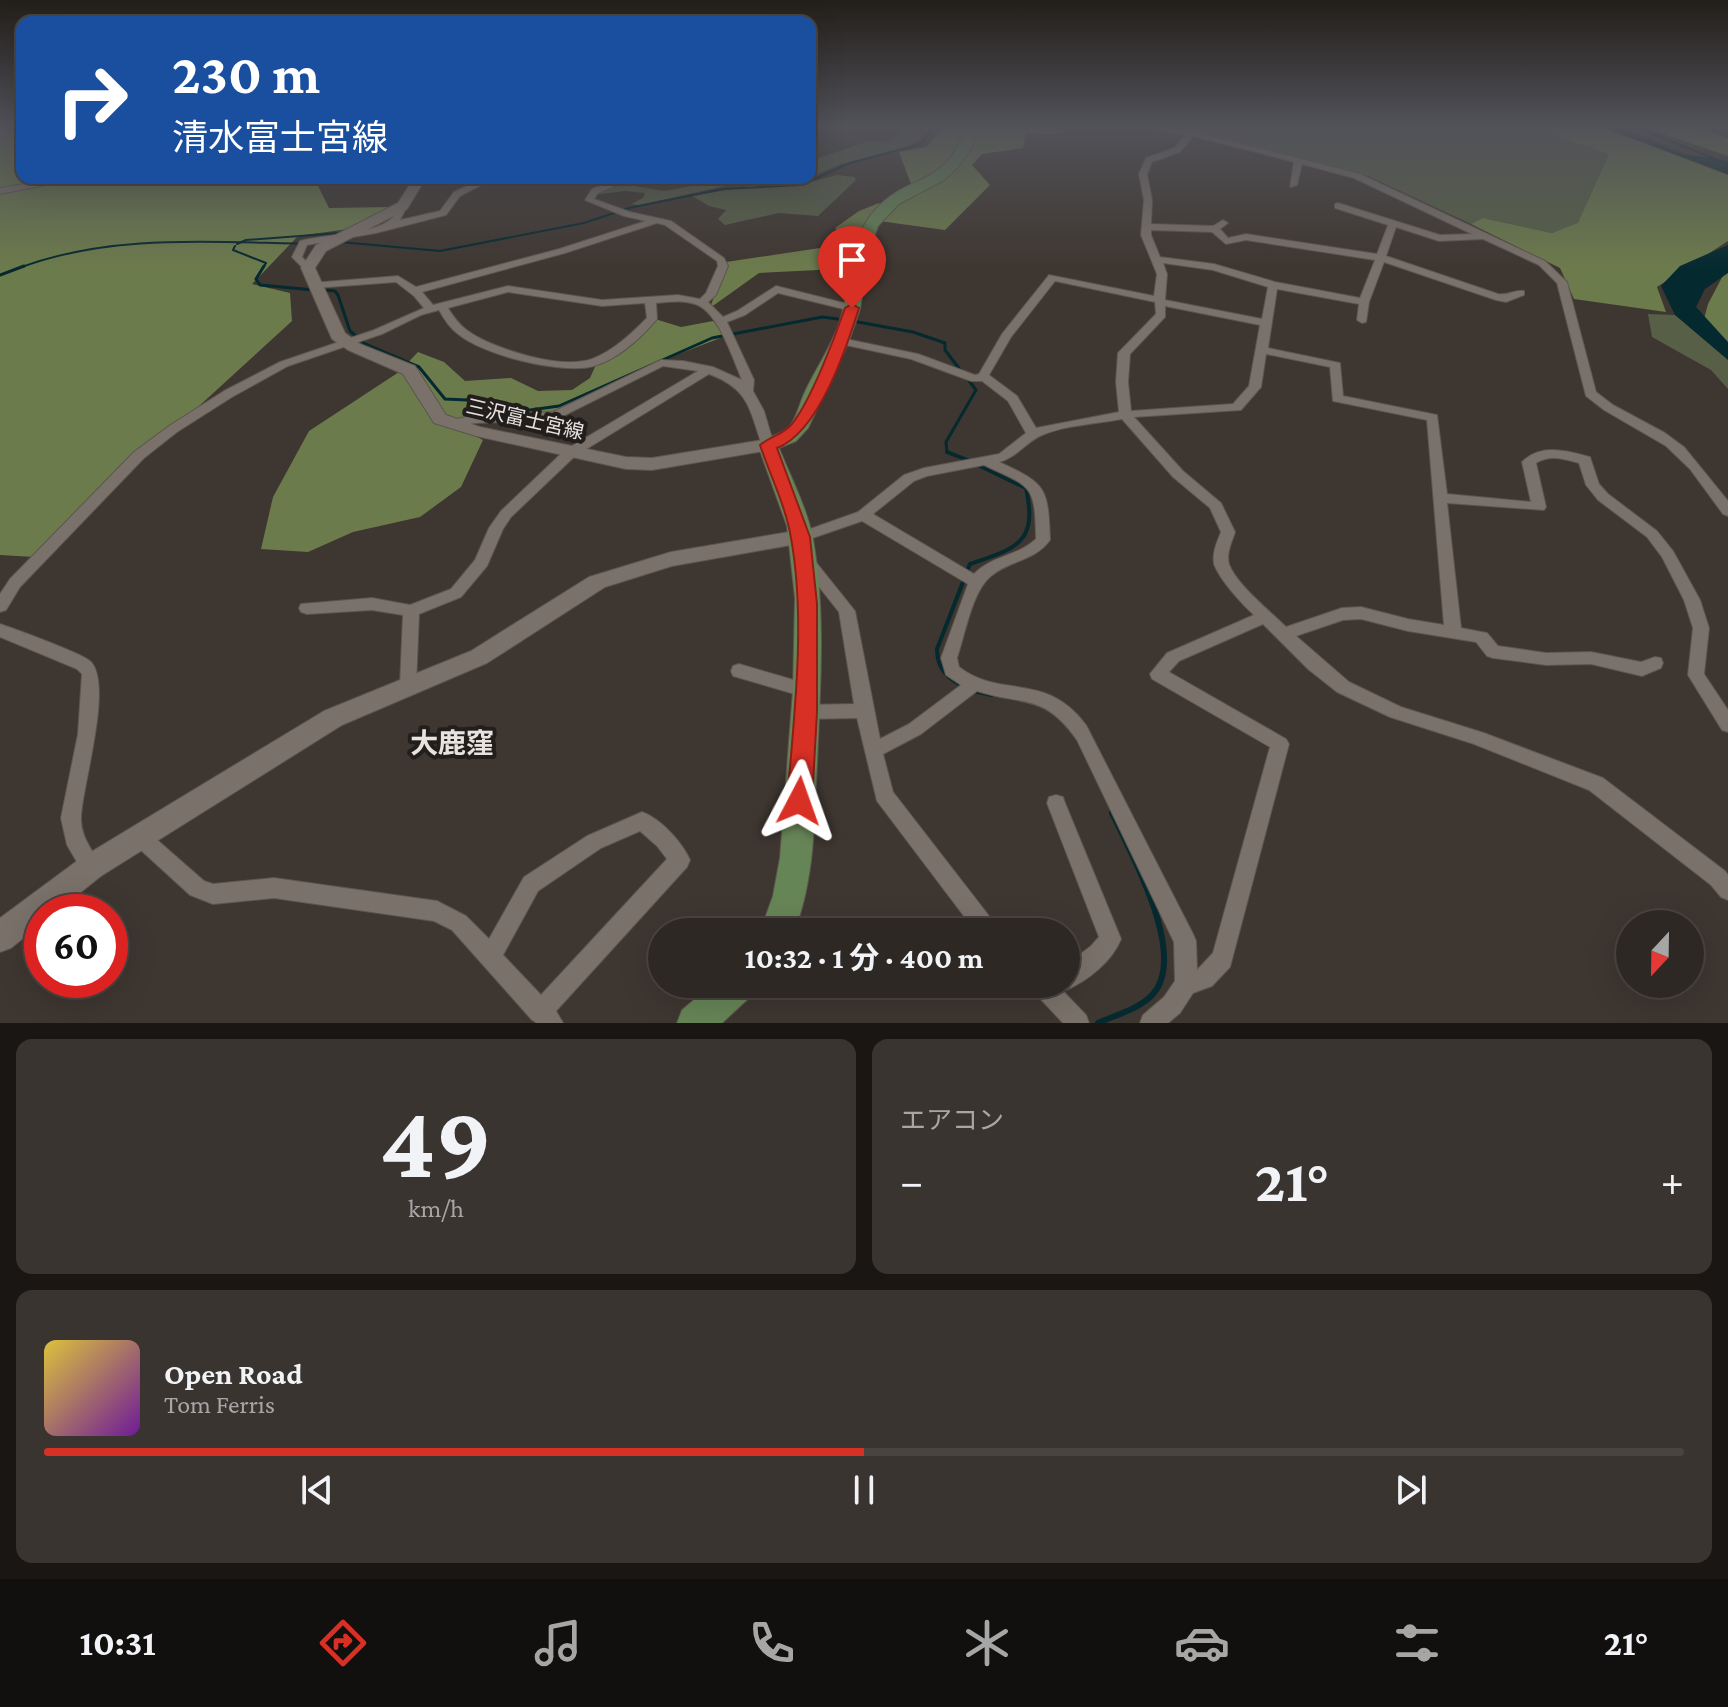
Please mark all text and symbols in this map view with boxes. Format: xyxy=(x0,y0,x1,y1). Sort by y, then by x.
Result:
text: 230 m xyxy=(172,43,320,105)
icon: right xyxy=(40,48,144,152)
text: 清水富士宮線 xyxy=(172,118,388,158)
pin xyxy=(818,226,886,308)
icon: arrive xyxy=(830,238,874,282)
street label: 三沢富士宮線 xyxy=(464,395,586,443)
district label: 大鹿窪 xyxy=(410,728,494,759)
position arrow xyxy=(757,759,841,843)
speed limit sign: 60 xyxy=(24,894,128,998)
north arrow xyxy=(1616,910,1704,998)
map controls xyxy=(1616,910,1704,998)
text: 10:32 · 1 分 · 400 m xyxy=(745,941,983,974)
text: 49 xyxy=(380,1084,492,1199)
text: エアコン xyxy=(900,1106,1004,1135)
text: 21° xyxy=(1255,1147,1329,1214)
text: − xyxy=(900,1157,923,1205)
text: + xyxy=(1661,1157,1684,1205)
text: km/h xyxy=(408,1194,464,1223)
text: Open Road xyxy=(164,1357,303,1390)
text: Tom Ferris xyxy=(164,1390,275,1419)
icon: previous xyxy=(295,1468,339,1512)
icon: pause xyxy=(842,1468,886,1512)
icon: next xyxy=(1389,1468,1433,1512)
icon: directions xyxy=(315,1615,371,1671)
icon: music xyxy=(530,1615,586,1671)
icon: phone xyxy=(744,1615,800,1671)
icon: climate xyxy=(959,1615,1015,1671)
icon: car xyxy=(1174,1615,1230,1671)
icon: filters xyxy=(1389,1615,1445,1671)
text: 10:31 xyxy=(79,1623,156,1663)
text: 21° xyxy=(1604,1623,1649,1663)

